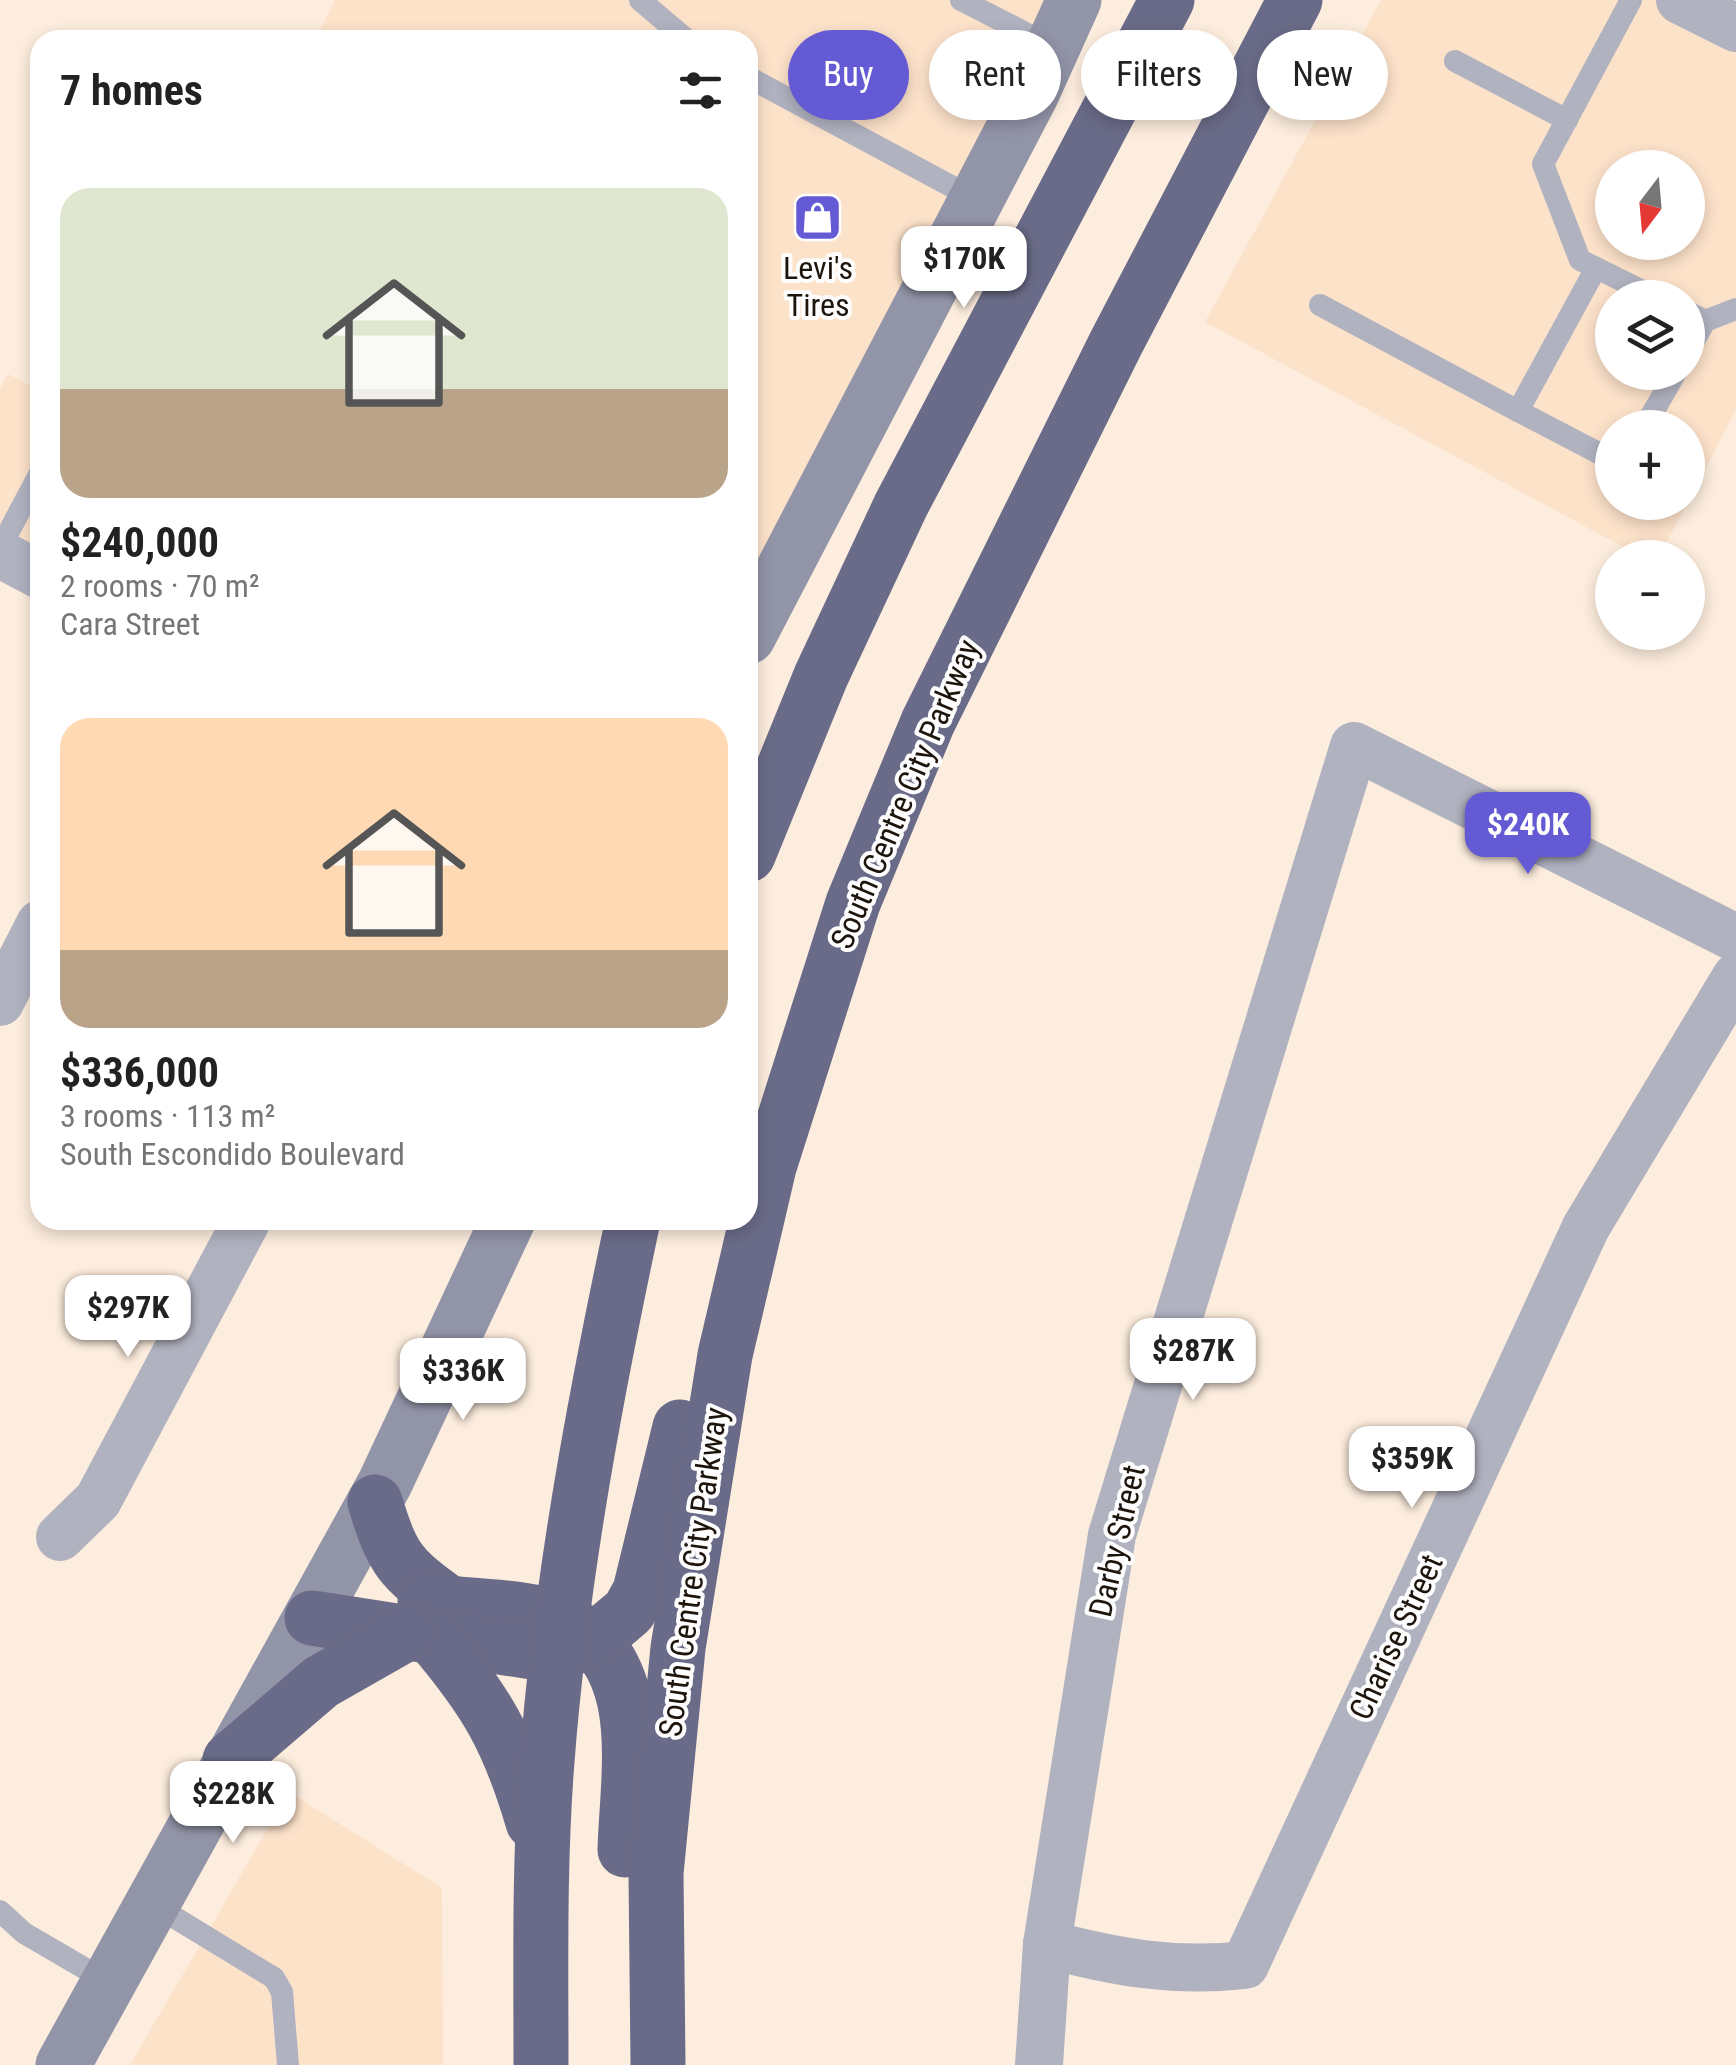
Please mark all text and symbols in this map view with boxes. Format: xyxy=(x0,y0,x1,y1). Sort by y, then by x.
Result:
chip: Buy xyxy=(788,30,909,120)
chip: Rent xyxy=(929,30,1061,120)
chip: Filters xyxy=(1081,30,1237,120)
chip: New xyxy=(1257,30,1388,120)
icon: filters xyxy=(673,63,728,118)
text: 7 homes xyxy=(60,66,203,115)
north arrow xyxy=(1595,150,1705,260)
map controls xyxy=(1595,150,1705,650)
shop icon: Levi's Tires xyxy=(792,192,844,244)
pin: $170K xyxy=(894,226,1034,311)
text: $170K xyxy=(923,239,1005,277)
place label: Levi's Tires xyxy=(783,249,853,324)
icon: home xyxy=(304,253,484,433)
button: layers xyxy=(1595,280,1705,390)
button: + xyxy=(1595,410,1705,520)
text: $240,000 xyxy=(60,518,219,567)
button: − xyxy=(1595,540,1705,650)
text: 2 rooms · 70 m² xyxy=(60,567,259,605)
text: Cara Street xyxy=(60,605,200,643)
street label: South Centre City Parkway xyxy=(823,634,987,954)
icon: home xyxy=(304,783,484,963)
pin: $240K xyxy=(1458,792,1598,877)
text: $240K xyxy=(1487,805,1569,843)
text: $336,000 xyxy=(60,1048,219,1097)
text: 3 rooms · 113 m² xyxy=(60,1097,275,1135)
text: South Escondido Boulevard xyxy=(60,1135,405,1173)
pin: $297K xyxy=(58,1275,198,1360)
text: $297K xyxy=(87,1288,169,1326)
pin: $287K xyxy=(1123,1318,1263,1403)
text: $287K xyxy=(1152,1331,1234,1369)
pin: $336K xyxy=(393,1338,533,1423)
text: $336K xyxy=(422,1351,504,1389)
street label: South Centre City Parkway xyxy=(651,1405,735,1739)
pin: $359K xyxy=(1342,1426,1482,1511)
text: $359K xyxy=(1371,1439,1453,1477)
street label: Darby Street xyxy=(1081,1461,1153,1621)
street label: Charise Street xyxy=(1341,1548,1451,1726)
pin: $228K xyxy=(163,1761,303,1846)
text: $228K xyxy=(192,1774,274,1812)

